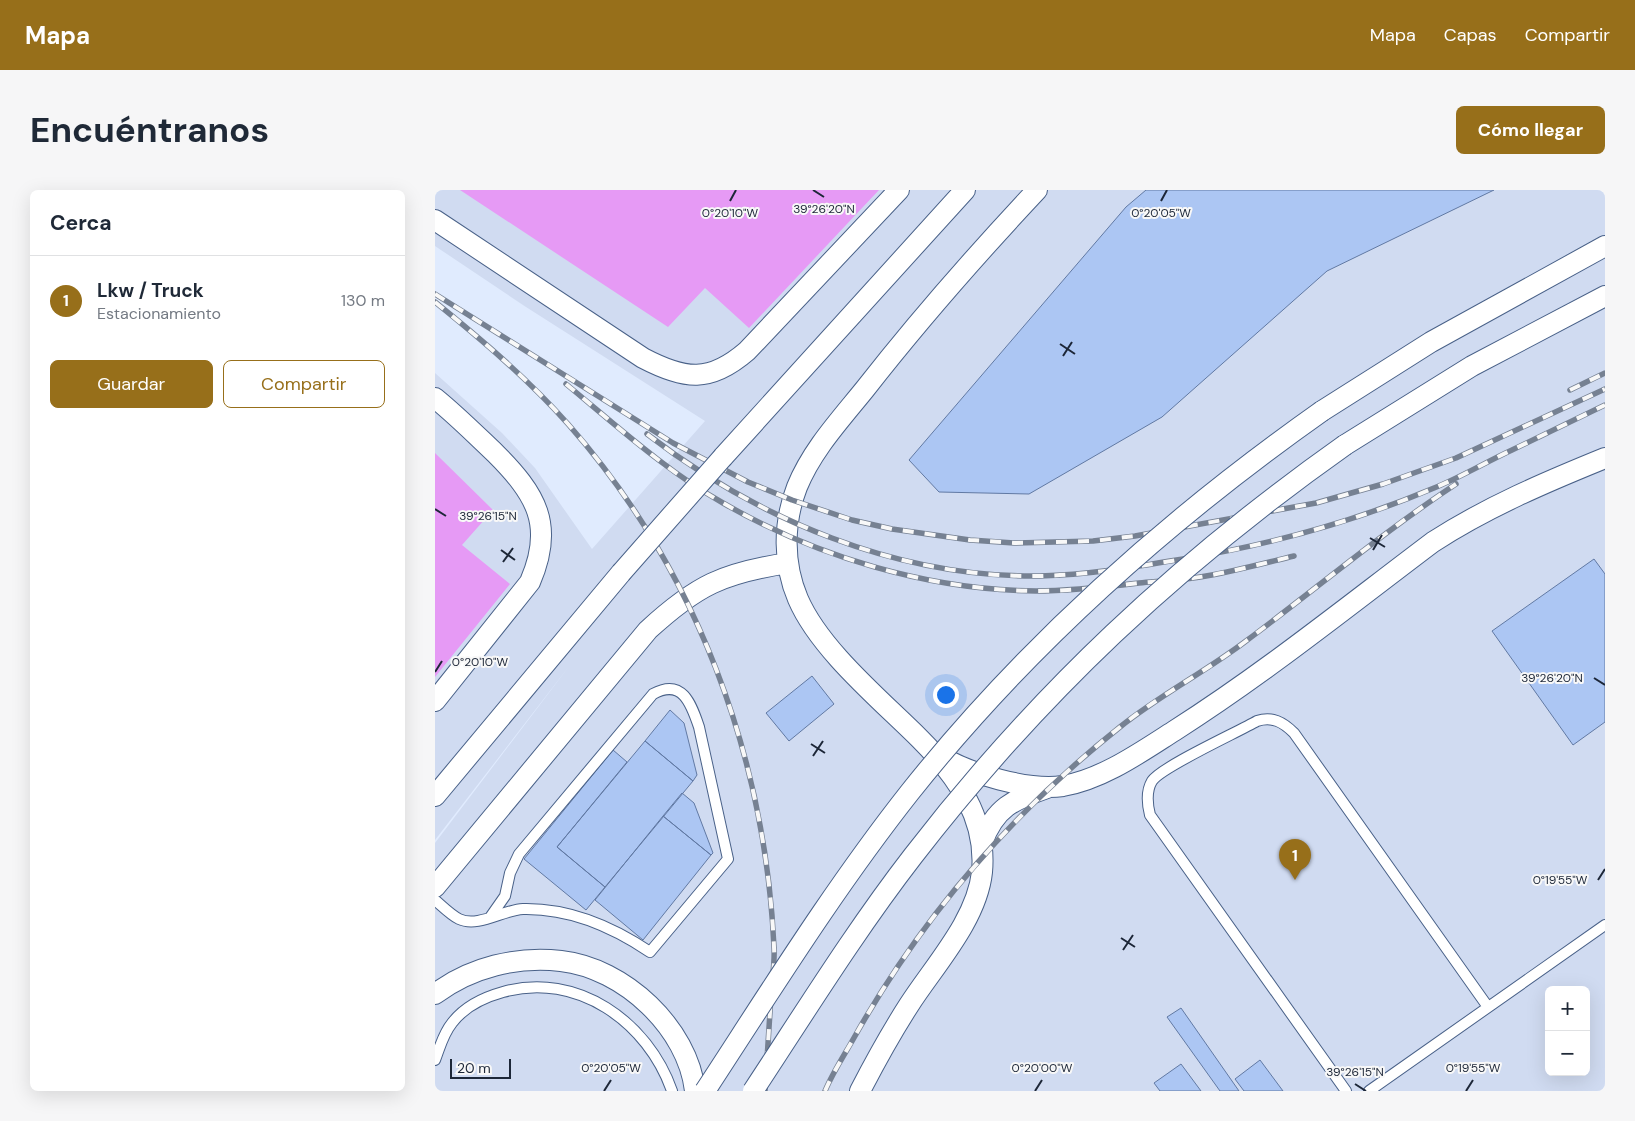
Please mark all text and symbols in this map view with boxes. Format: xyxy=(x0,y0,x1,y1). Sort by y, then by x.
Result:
text: Mapa xyxy=(25,20,90,51)
text: Mapa xyxy=(1370,23,1416,47)
text: Capas xyxy=(1444,23,1497,47)
text: Compartir xyxy=(1525,23,1610,47)
button: Cómo llegar xyxy=(1456,106,1605,154)
text: Encuéntranos xyxy=(30,107,269,153)
text: 39°26'20"N xyxy=(793,201,855,217)
text: 0°20'10"W xyxy=(702,205,759,221)
text: 0°20'05"W xyxy=(1131,205,1191,221)
text: Cerca xyxy=(50,209,112,237)
text: Lkw / Truck xyxy=(97,278,204,303)
text: 1 xyxy=(63,290,69,311)
text: 130 m xyxy=(341,290,385,311)
text: Estacionamiento xyxy=(97,303,221,324)
button: Guardar xyxy=(50,360,213,408)
button: Compartir xyxy=(223,360,385,408)
text: 39°26'15"N xyxy=(459,508,517,524)
text: 0°20'10"W xyxy=(452,654,509,670)
text: 39°26'20"N xyxy=(1521,670,1583,686)
your location xyxy=(933,682,959,708)
pin: 1 xyxy=(1279,839,1311,880)
text: 0°19'55"W xyxy=(1533,872,1588,888)
map controls xyxy=(1545,986,1590,1076)
button: + xyxy=(1545,986,1590,1031)
button: − xyxy=(1545,1031,1590,1076)
scale bar xyxy=(450,1056,511,1079)
text: 20 m xyxy=(457,1059,491,1077)
text: 0°20'05"W xyxy=(581,1060,641,1076)
text: 0°20'00"W xyxy=(1012,1060,1073,1076)
text: 0°19'55"W xyxy=(1446,1060,1501,1076)
text: 39°26'15"N xyxy=(1326,1064,1384,1080)

